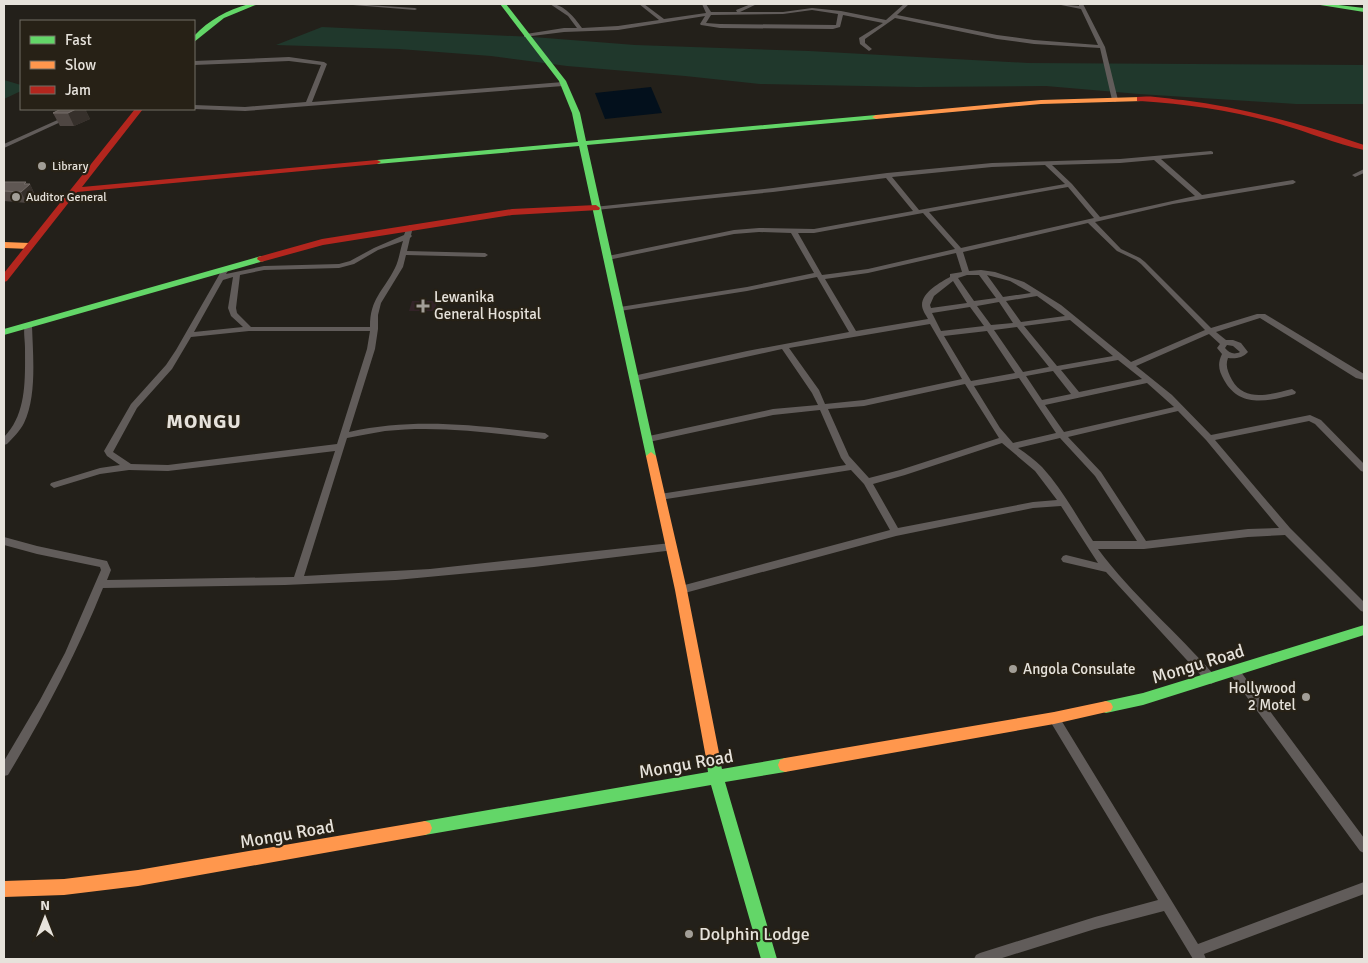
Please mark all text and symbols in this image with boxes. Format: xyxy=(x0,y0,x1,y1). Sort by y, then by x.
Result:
legend xyxy=(20,20,195,110)
text: Fast xyxy=(65,31,92,49)
text: Slow xyxy=(65,56,96,74)
text: Jam xyxy=(65,81,91,99)
place label: Library xyxy=(52,159,89,174)
marker: Library xyxy=(36,160,48,172)
place label: Auditor General xyxy=(26,190,107,205)
marker: Auditor General xyxy=(10,191,22,203)
place label: Lewanika General Hospital xyxy=(434,288,541,323)
marker: Lewanika General Hospital xyxy=(416,299,430,313)
district label: MONGU xyxy=(166,409,242,434)
street label: Mongu Road xyxy=(1149,640,1247,688)
place label: Angola Consulate xyxy=(1023,660,1136,678)
marker: Angola Consulate xyxy=(1007,663,1019,675)
place label: Hollywood 2 Motel xyxy=(1228,679,1296,714)
marker: Hollywood 2 Motel xyxy=(1300,691,1312,703)
street label: Mongu Road xyxy=(637,745,735,783)
street label: Mongu Road xyxy=(238,815,336,853)
north arrow xyxy=(20,893,70,943)
text: N xyxy=(40,897,50,914)
place label: Dolphin Lodge xyxy=(699,923,810,945)
marker: Dolphin Lodge xyxy=(683,928,695,940)

